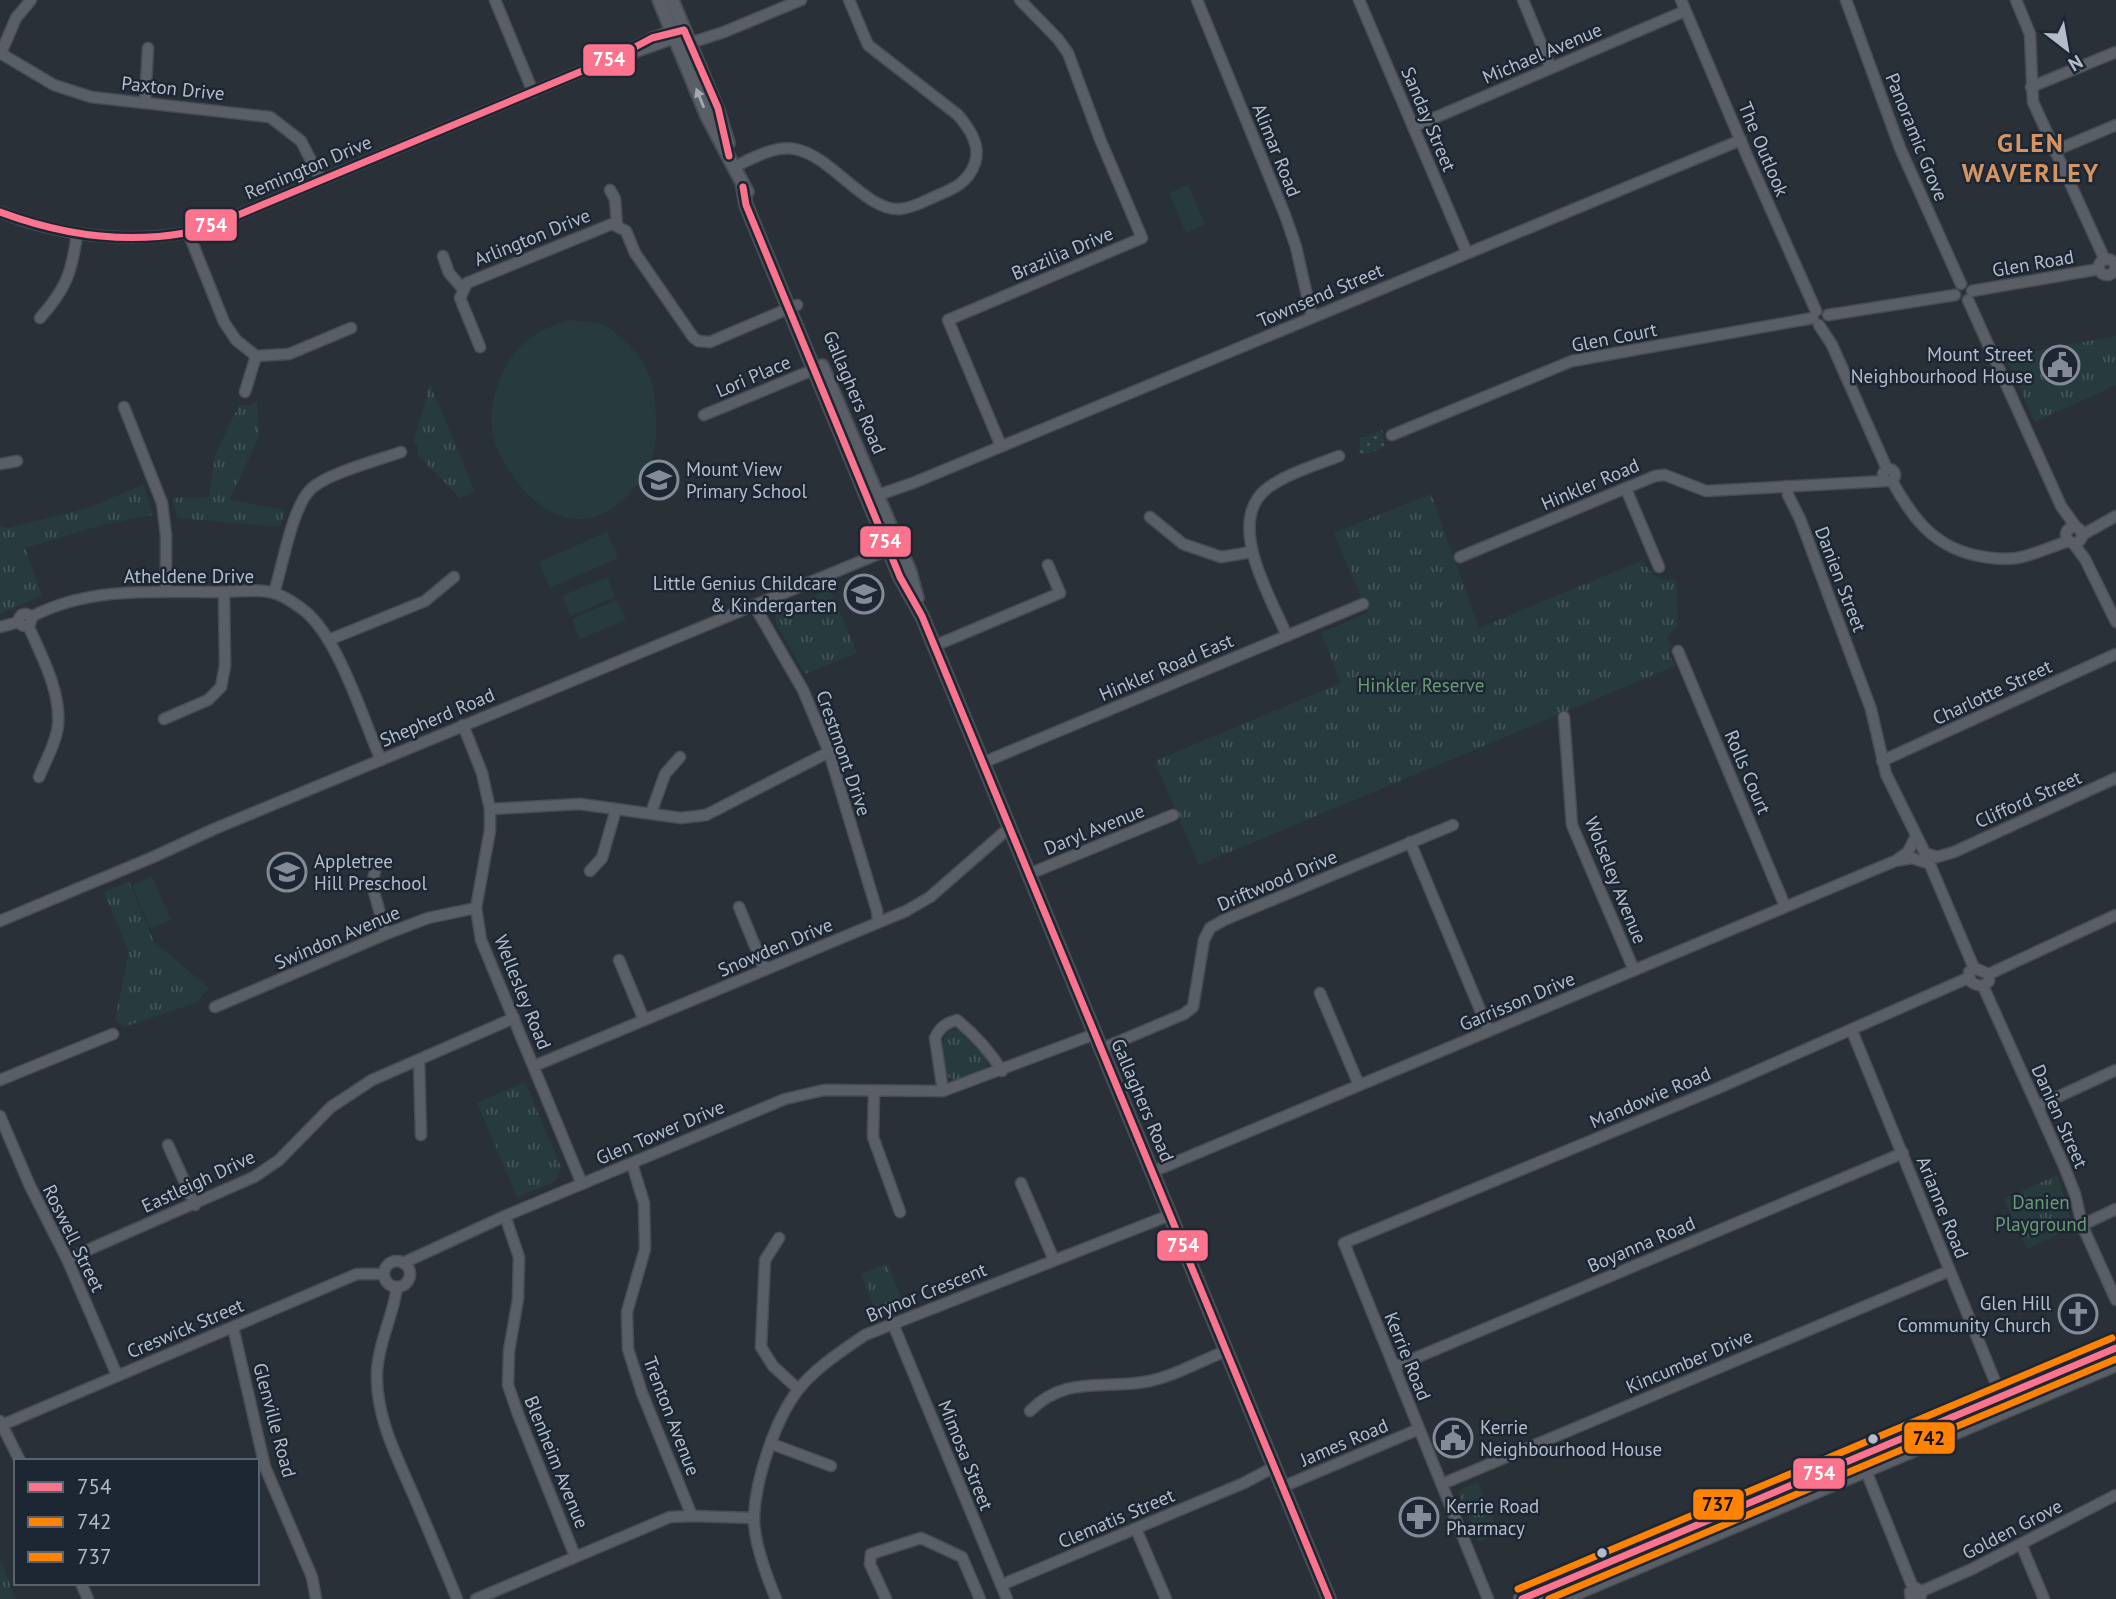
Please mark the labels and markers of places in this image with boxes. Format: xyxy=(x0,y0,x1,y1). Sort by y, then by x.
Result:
place label: Mount Street Neighbourhood House xyxy=(1851,342,2034,388)
public building icon: Mount Street Neighbourhood House xyxy=(2039,344,2081,386)
place label: Mount View Primary School xyxy=(686,457,807,503)
school or university icon: Mount View Primary School xyxy=(638,459,680,501)
place label: Little Genius Childcare & Kindergarten xyxy=(653,571,837,617)
school or university icon: Little Genius Childcare & Kindergarten xyxy=(843,573,885,615)
place label: Appletree Hill Preschool xyxy=(314,849,427,895)
school or university icon: Appletree Hill Preschool xyxy=(266,851,308,893)
place label: Glen Hill Community Church xyxy=(1897,1291,2051,1337)
church icon: Glen Hill Community Church xyxy=(2057,1293,2099,1335)
place label: Kerrie Neighbourhood House xyxy=(1480,1415,1662,1461)
public building icon: Kerrie Neighbourhood House xyxy=(1432,1417,1474,1459)
unlabelled marker xyxy=(1866,1432,1880,1446)
place label: Kerrie Road Pharmacy xyxy=(1446,1494,1539,1540)
pharmacy icon: Kerrie Road Pharmacy xyxy=(1398,1496,1440,1538)
unlabelled marker xyxy=(1595,1546,1609,1560)

